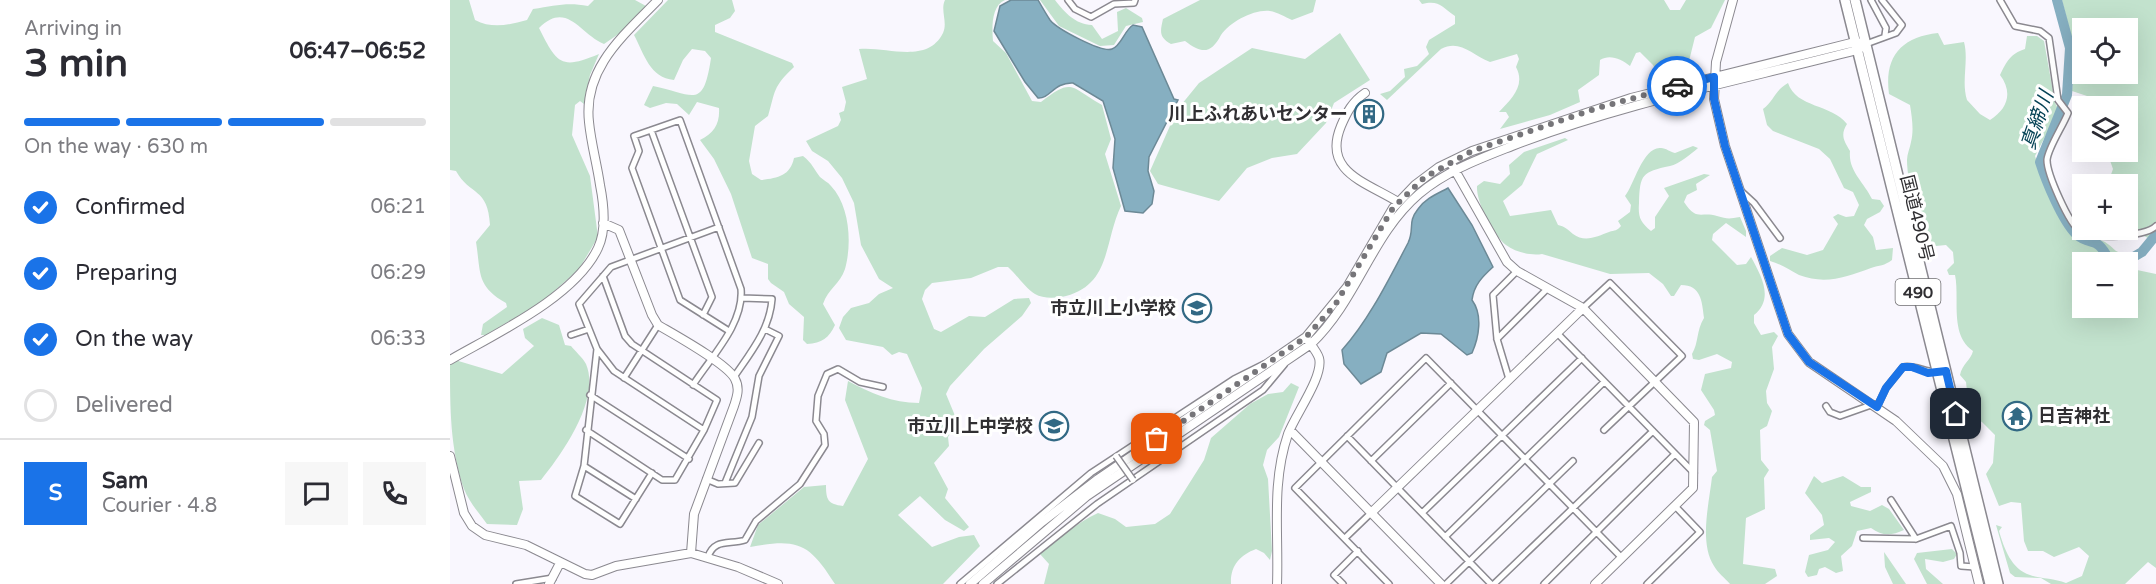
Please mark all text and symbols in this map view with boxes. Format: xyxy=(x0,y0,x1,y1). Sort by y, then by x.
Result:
text: Arriving in xyxy=(24,17,122,41)
map controls xyxy=(2072,18,2138,318)
button: locate xyxy=(2072,18,2138,84)
text: 06:47–06:52 xyxy=(289,38,426,64)
text: 3 min xyxy=(24,40,128,87)
courier xyxy=(1647,56,1707,116)
icon: car xyxy=(1661,70,1694,103)
water label: 真締川 xyxy=(2017,86,2060,153)
button: layers xyxy=(2072,96,2138,162)
building icon: 川上ふれあいセンター xyxy=(1353,98,1385,130)
place label: 川上ふれあいセンター xyxy=(1168,103,1348,125)
text: On the way · 630 m xyxy=(24,135,208,159)
street label: 国道490号 xyxy=(1896,173,1938,263)
button: + xyxy=(2072,174,2138,240)
icon: check xyxy=(24,191,57,224)
text: Confirmed xyxy=(75,194,185,220)
text: 06:21 xyxy=(371,195,426,219)
button: − xyxy=(2072,252,2138,318)
icon: check xyxy=(24,257,57,290)
text: Preparing xyxy=(75,260,178,286)
text: 06:29 xyxy=(371,261,426,285)
road number: 490 xyxy=(1896,279,1940,305)
school or university icon: 市立川上小学校 xyxy=(1181,292,1213,324)
place label: 市立川上小学校 xyxy=(1050,297,1176,319)
icon: check xyxy=(24,323,57,356)
text: On the way xyxy=(75,326,193,352)
text: 06:33 xyxy=(371,327,426,351)
pin xyxy=(1930,388,1981,439)
text: Delivered xyxy=(75,392,173,418)
icon: home xyxy=(1939,397,1972,430)
temple icon: 日吉神社 xyxy=(2001,400,2033,432)
place label: 日吉神社 xyxy=(2038,405,2110,427)
school or university icon: 市立川上中学校 xyxy=(1038,410,1070,442)
pin xyxy=(1131,413,1182,464)
place label: 市立川上中学校 xyxy=(907,415,1033,437)
icon: bag xyxy=(1140,422,1173,455)
button: chat xyxy=(285,462,348,525)
button: phone xyxy=(363,462,426,525)
text: Sam xyxy=(102,468,148,494)
text: S xyxy=(49,480,62,506)
text: Courier · 4.8 xyxy=(102,494,217,518)

